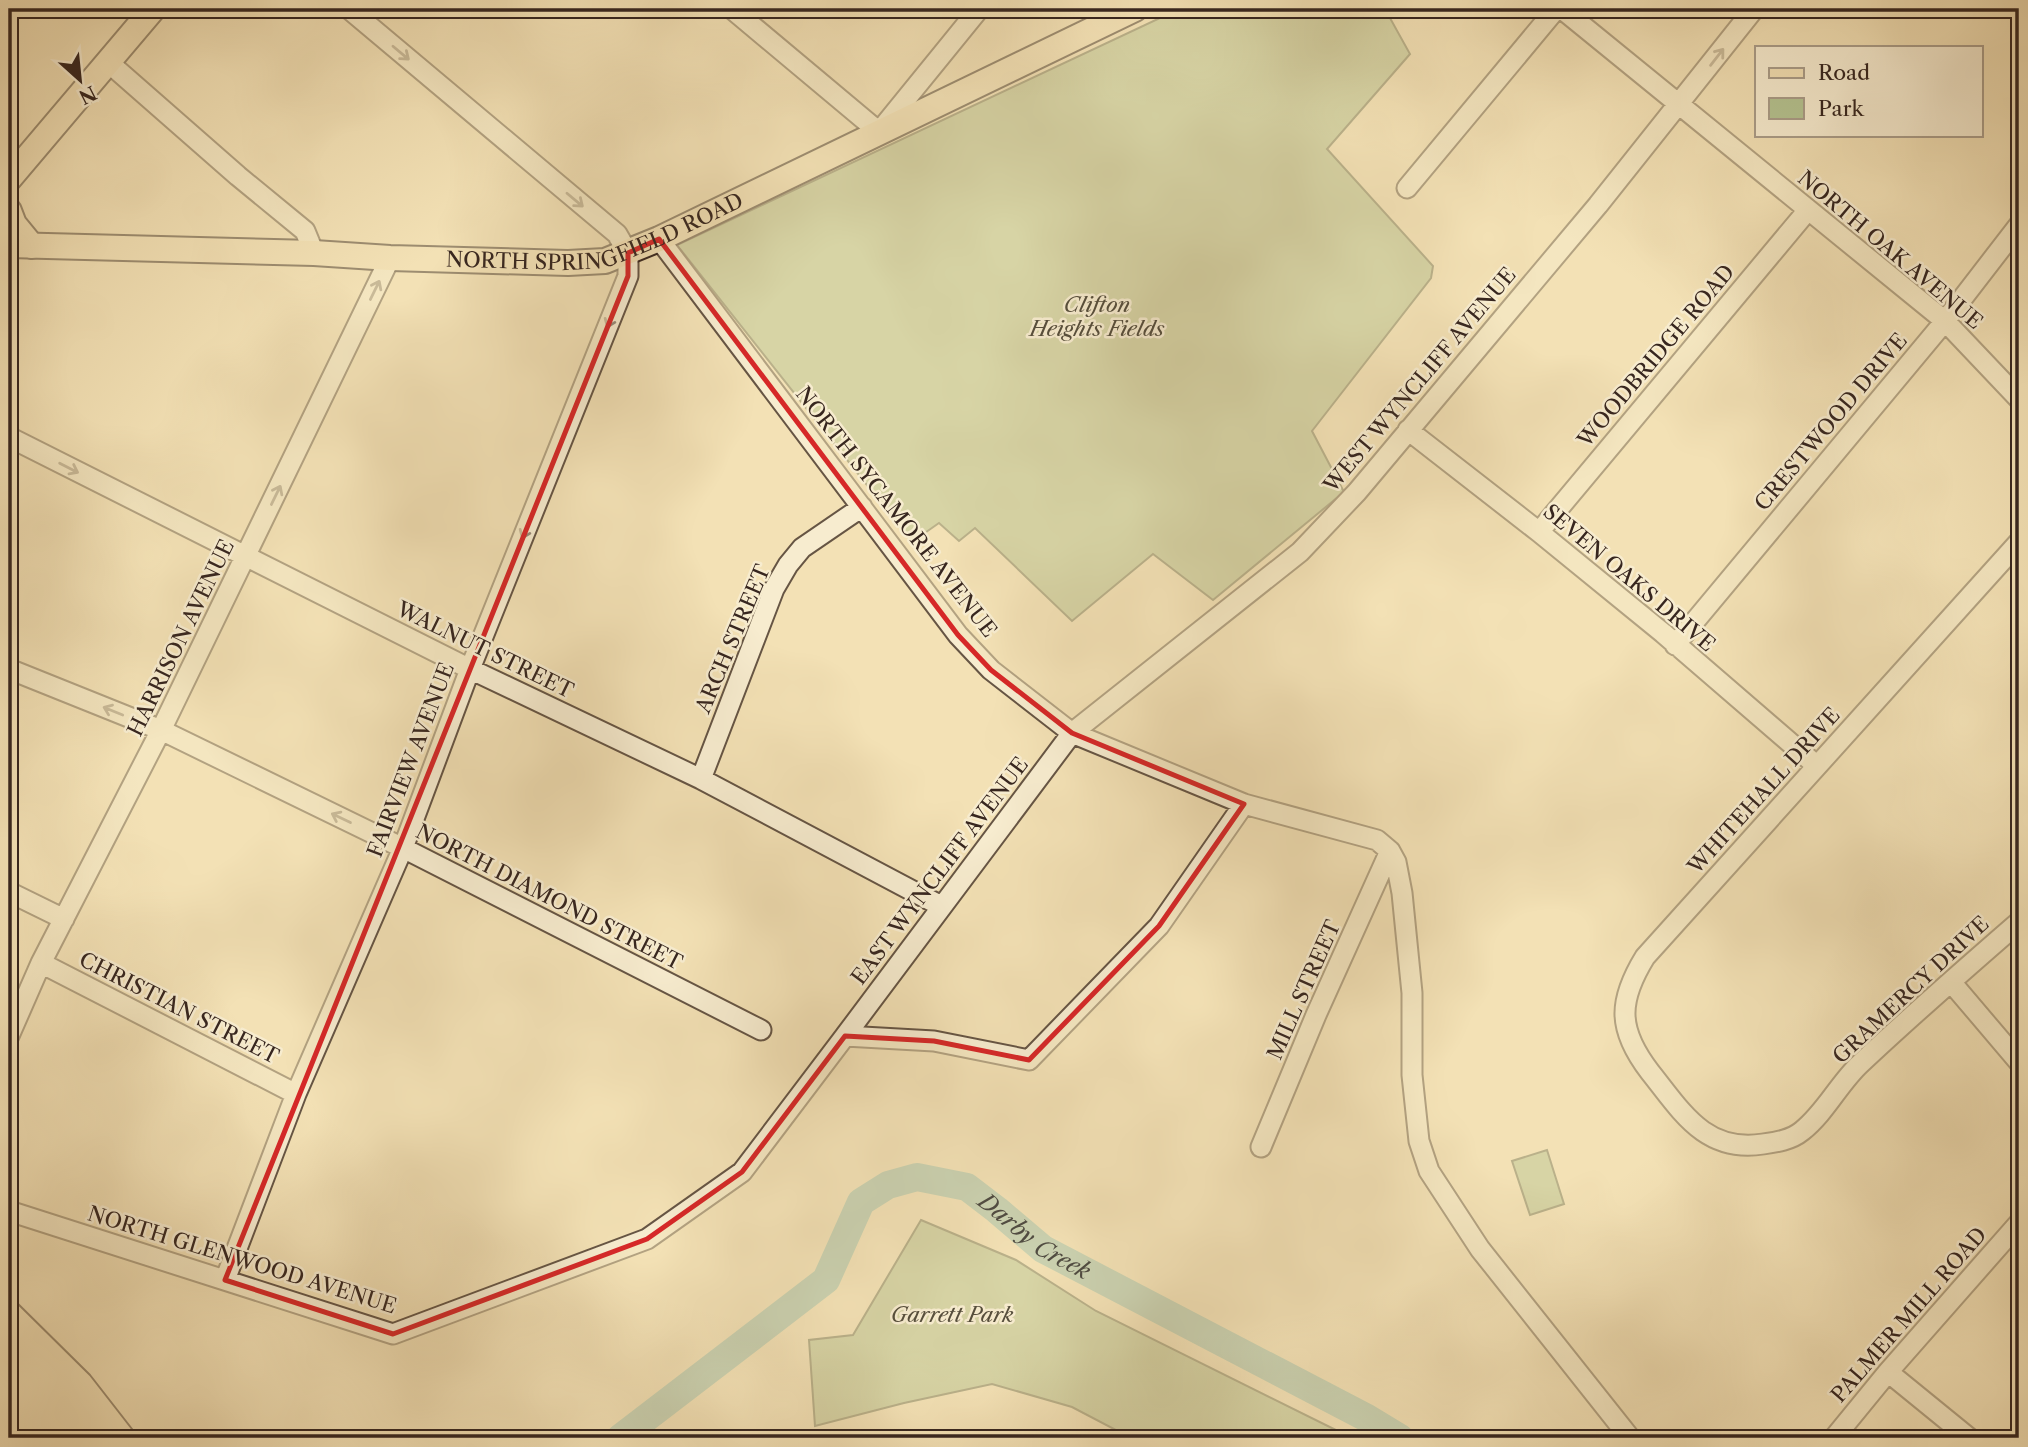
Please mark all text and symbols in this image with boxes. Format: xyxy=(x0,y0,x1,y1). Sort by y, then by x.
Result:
one-way arrow xyxy=(392,45,410,61)
north arrow xyxy=(46,46,116,116)
legend xyxy=(1755,46,1982,136)
one-way arrow xyxy=(1709,48,1724,66)
text: Road xyxy=(1818,60,1870,85)
text: N xyxy=(75,81,100,109)
text: Park xyxy=(1818,96,1864,121)
street label: NORTH OAK AVENUE xyxy=(1793,165,1988,334)
street label: NORTH SPRINGFIELD ROAD xyxy=(446,187,747,275)
one-way arrow xyxy=(566,192,584,207)
street label: WOODBRIDGE ROAD xyxy=(1571,259,1739,453)
street label: WEST WYNCLIFF AVENUE xyxy=(1318,262,1521,498)
one-way arrow xyxy=(368,280,382,301)
park label: Clifton Heights Fields xyxy=(1027,292,1165,341)
one-way arrow xyxy=(604,307,617,329)
street label: CRESTWOOD DRIVE xyxy=(1749,328,1912,515)
street label: NORTH SYCAMORE AVENUE xyxy=(791,381,1002,642)
one-way arrow xyxy=(58,462,79,476)
one-way arrow xyxy=(270,485,283,506)
street label: SEVEN OAKS DRIVE xyxy=(1538,499,1720,657)
one-way arrow xyxy=(519,518,532,540)
street label: HARRISON AVENUE xyxy=(122,535,239,740)
street label: ARCH STREET xyxy=(690,561,775,718)
street label: WALNUT STREET xyxy=(392,595,578,703)
street label: FAIRVIEW AVENUE xyxy=(362,659,459,861)
street label: WHITEHALL DRIVE xyxy=(1682,702,1845,880)
one-way arrow xyxy=(103,703,125,716)
street label: EAST WYNCLIFF AVENUE xyxy=(846,752,1033,989)
one-way arrow xyxy=(331,811,352,824)
street label: NORTH DIAMOND STREET xyxy=(412,818,687,975)
street label: GRAMERCY DRIVE xyxy=(1827,911,1994,1068)
street label: MILL STREET xyxy=(1262,916,1346,1063)
street label: CHRISTIAN STREET xyxy=(75,946,283,1069)
water label: Darby Creek xyxy=(971,1186,1095,1285)
street label: NORTH GLENWOOD AVENUE xyxy=(85,1201,400,1318)
street label: PALMER MILL ROAD xyxy=(1826,1222,1992,1407)
park label: Garrett Park xyxy=(891,1302,1013,1327)

